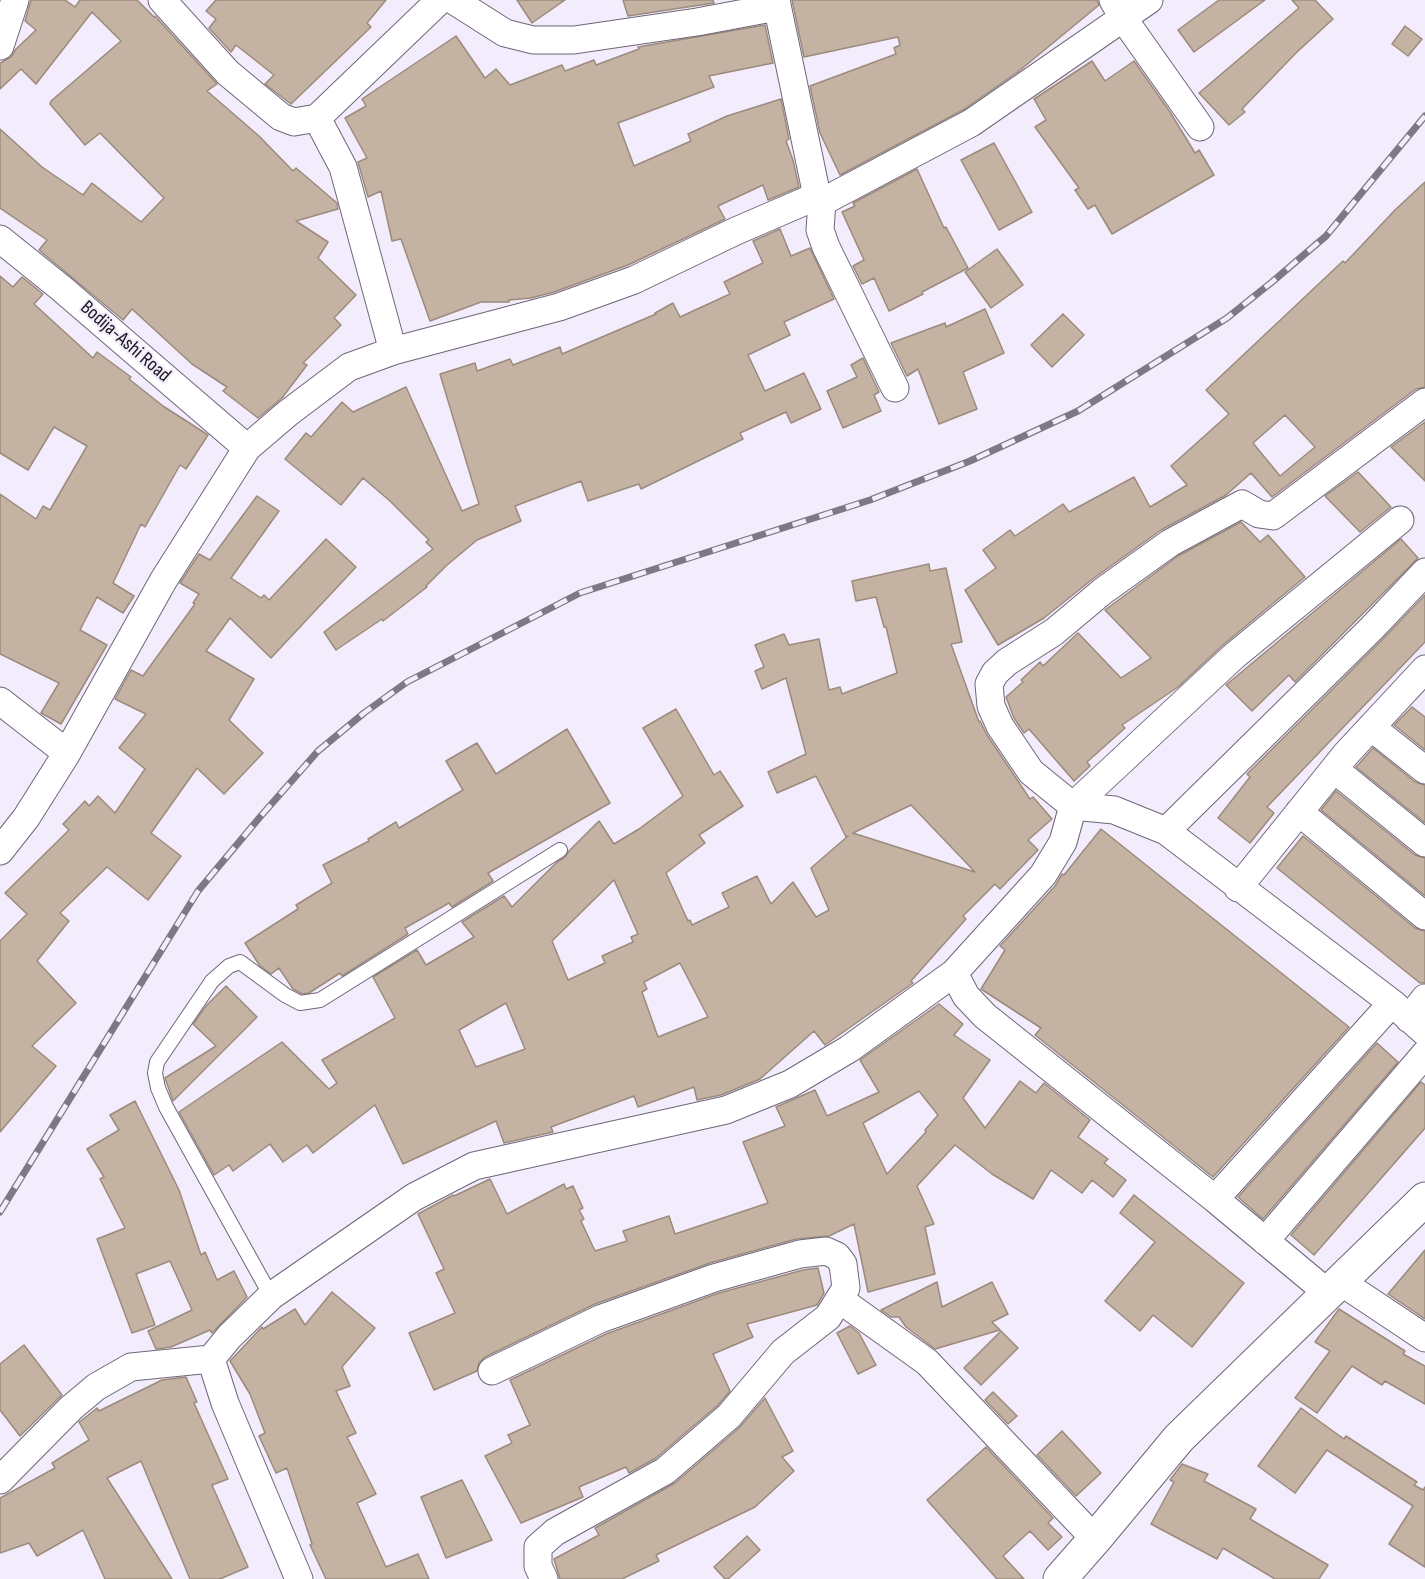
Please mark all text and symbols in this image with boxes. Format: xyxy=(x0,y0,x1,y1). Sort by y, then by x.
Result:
street label: Bodija-Ashi Road xyxy=(75,296,175,388)

